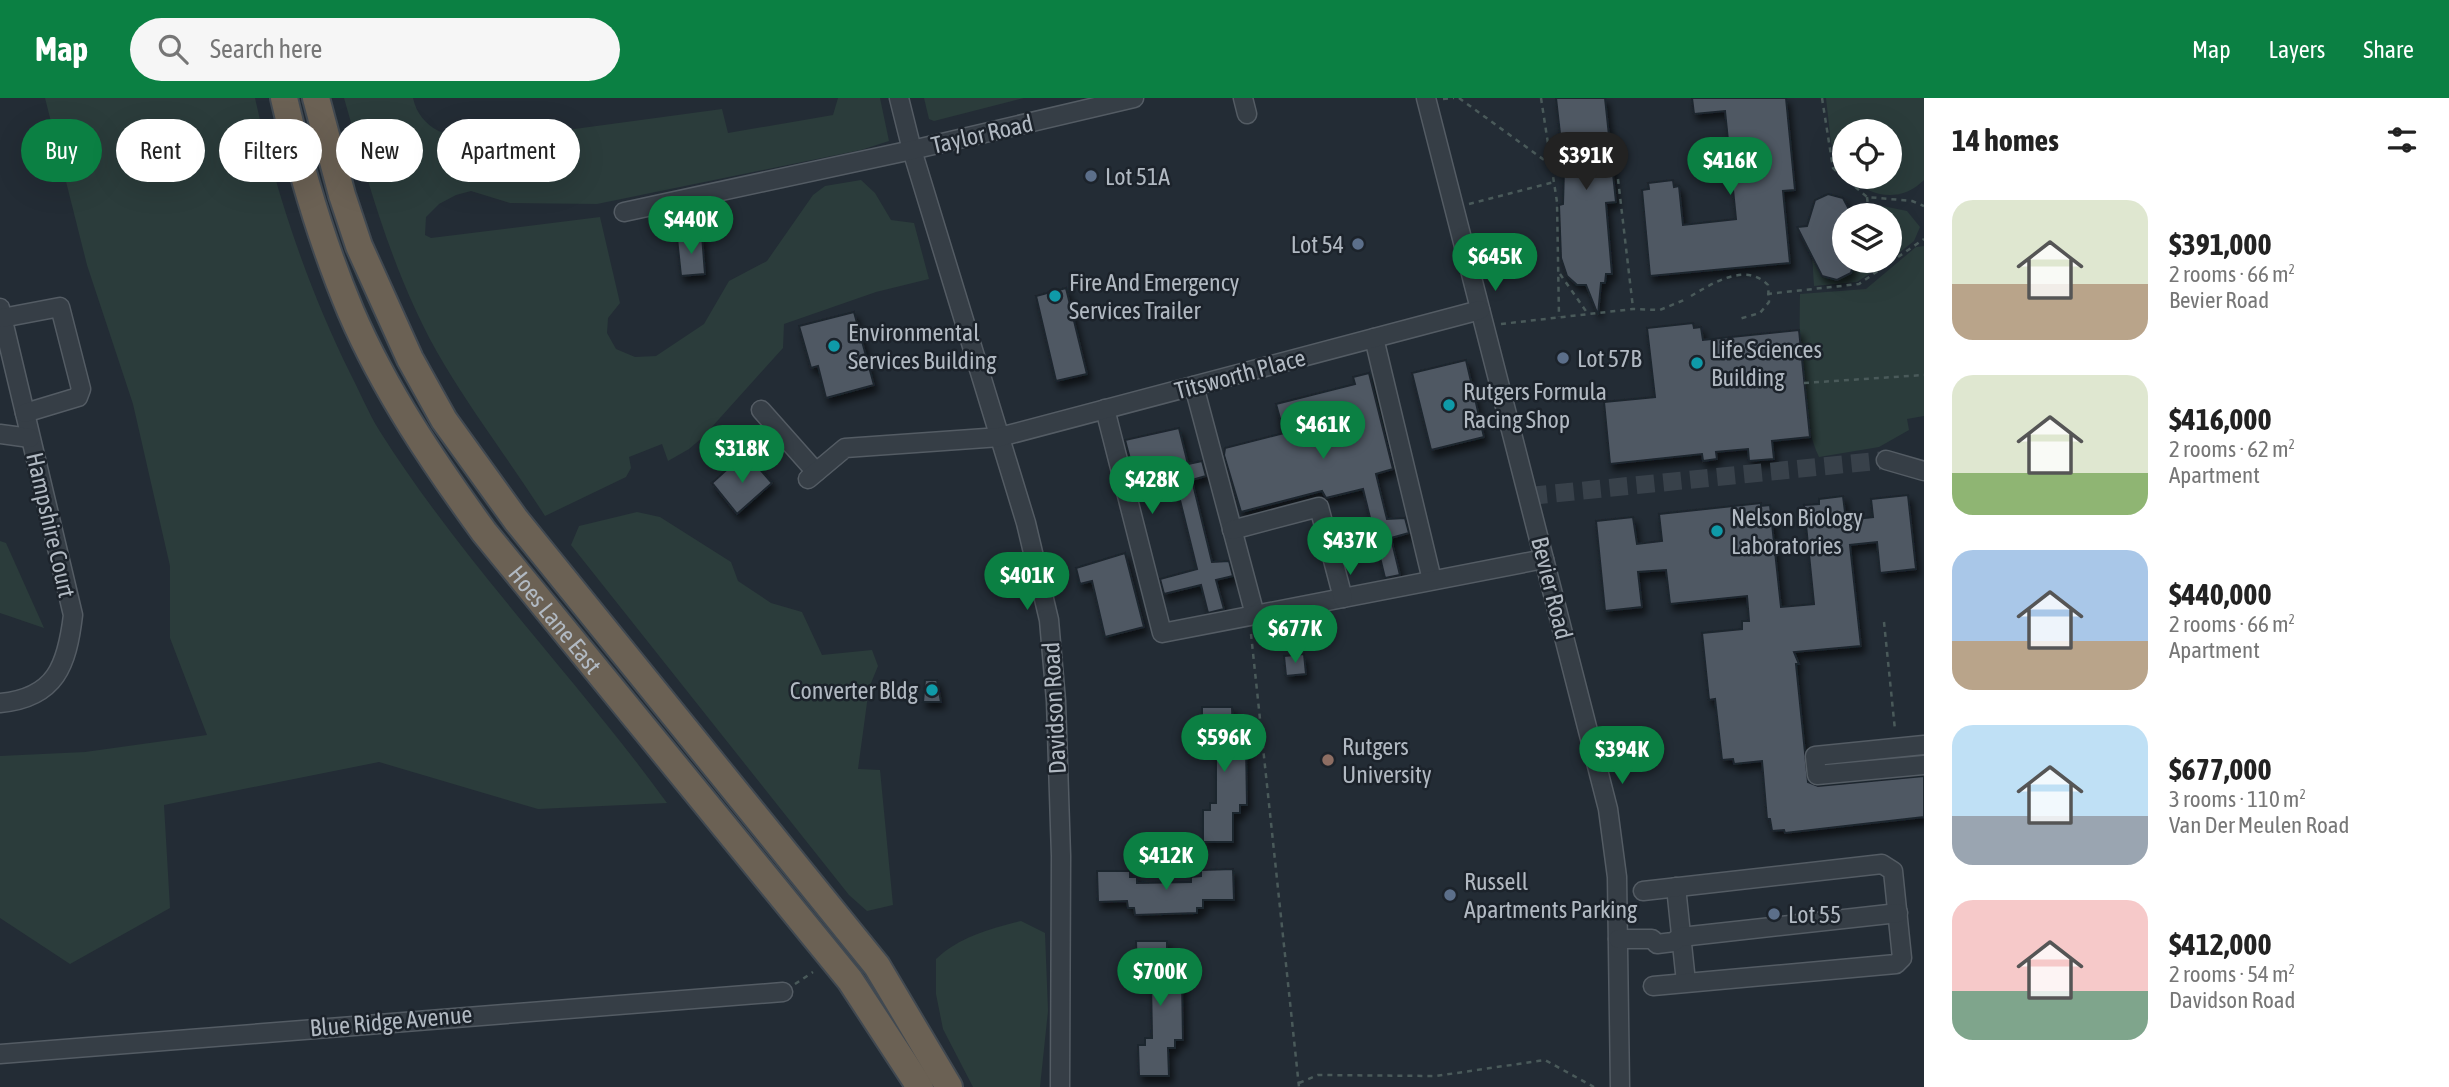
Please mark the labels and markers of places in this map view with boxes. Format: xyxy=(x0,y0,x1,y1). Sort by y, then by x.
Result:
pin: $391K xyxy=(1537,132,1635,192)
pin: $416K xyxy=(1681,138,1779,197)
place label: Lot 51A xyxy=(1105,163,1170,190)
marker: Lot 51A xyxy=(1083,168,1099,184)
pin: $440K xyxy=(642,197,740,256)
place label: Lot 54 xyxy=(1291,231,1344,258)
pin: $645K xyxy=(1446,234,1544,293)
marker: Lot 54 xyxy=(1350,236,1366,252)
place label: Fire And Emergency Services Trailer xyxy=(1069,269,1240,324)
marker: Fire And Emergency Services Trailer xyxy=(1047,288,1063,304)
place label: Environmental Services Building xyxy=(848,319,997,374)
place label: Life Sciences Building xyxy=(1711,336,1822,391)
marker: Environmental Services Building xyxy=(826,338,842,354)
place label: Lot 57B xyxy=(1577,345,1642,372)
marker: Lot 57B xyxy=(1555,350,1571,366)
marker: Life Sciences Building xyxy=(1689,355,1705,371)
place label: Rutgers Formula Racing Shop xyxy=(1463,378,1607,433)
marker: Rutgers Formula Racing Shop xyxy=(1441,397,1457,413)
pin: $461K xyxy=(1274,402,1372,461)
pin: $318K xyxy=(693,426,791,485)
pin: $428K xyxy=(1103,456,1201,516)
place label: Nelson Biology Laboratories xyxy=(1731,504,1863,559)
pin: $437K xyxy=(1301,518,1399,577)
marker: Nelson Biology Laboratories xyxy=(1709,523,1725,539)
pin: $401K xyxy=(978,552,1076,612)
pin: $677K xyxy=(1246,606,1344,665)
place label: Converter Bldg xyxy=(790,677,919,704)
marker: Converter Bldg xyxy=(924,682,940,698)
pin: $596K xyxy=(1175,714,1273,774)
pin: $394K xyxy=(1573,726,1671,786)
place label: Rutgers University xyxy=(1342,733,1432,788)
marker: Rutgers University xyxy=(1320,752,1336,768)
pin: $412K xyxy=(1117,832,1215,892)
place label: Russell Apartments Parking xyxy=(1464,868,1638,923)
marker: Russell Apartments Parking xyxy=(1442,887,1458,903)
place label: Lot 55 xyxy=(1788,901,1841,928)
marker: Lot 55 xyxy=(1766,906,1782,922)
pin: $700K xyxy=(1111,948,1209,1008)

